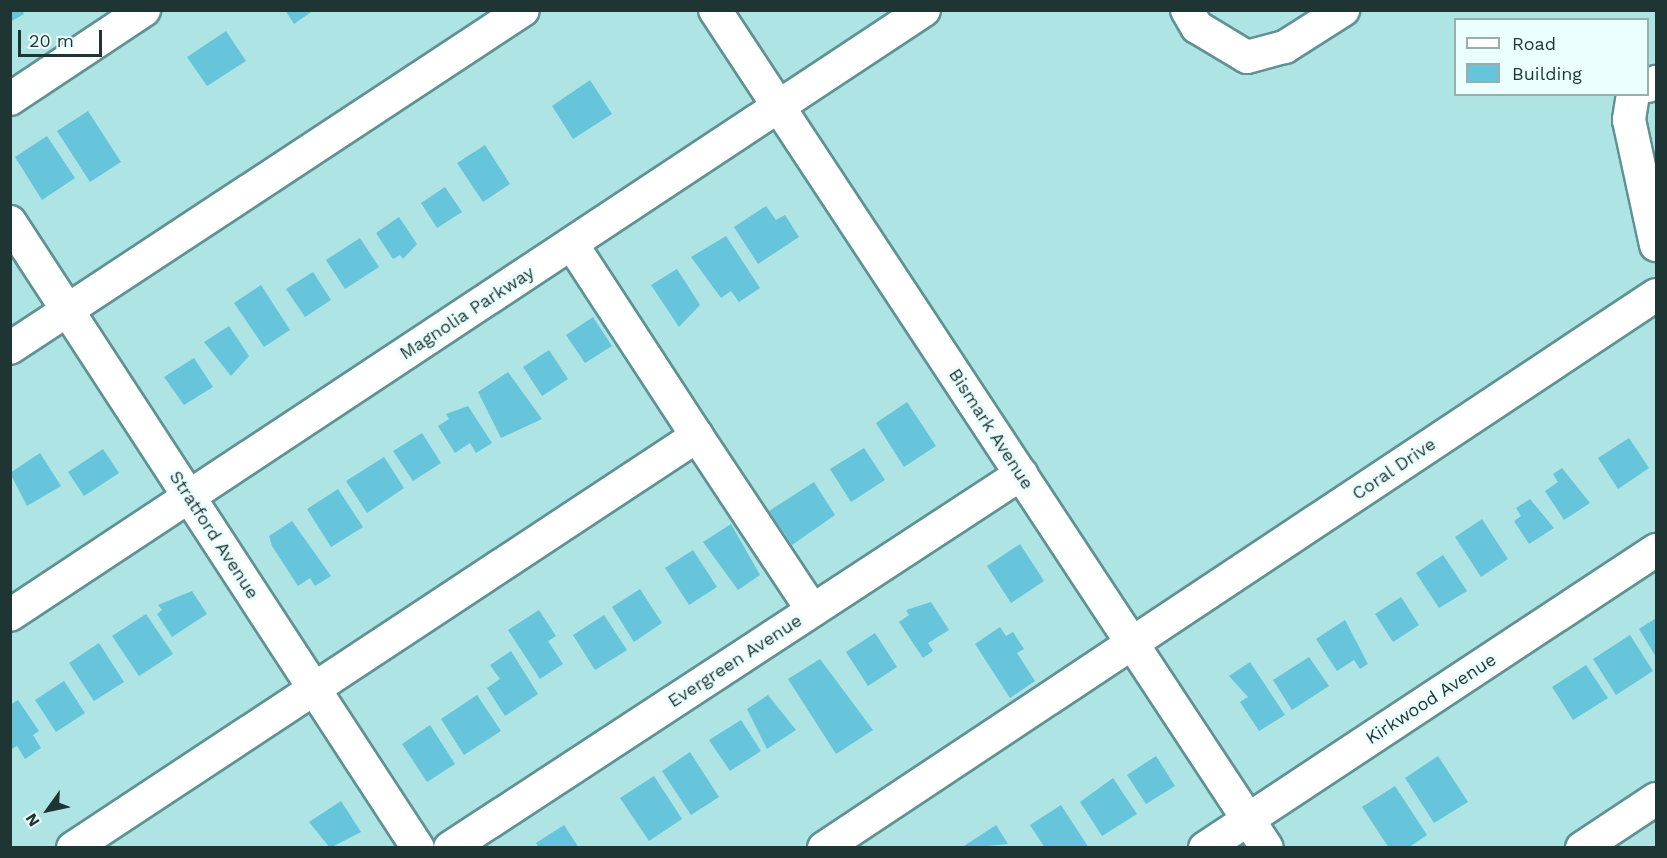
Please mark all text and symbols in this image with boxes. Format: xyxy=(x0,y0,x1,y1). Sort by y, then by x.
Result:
scale bar xyxy=(21,18,105,56)
legend xyxy=(1454,18,1649,96)
text: 20 m xyxy=(29,30,74,51)
text: Road xyxy=(1512,33,1556,54)
text: Building xyxy=(1512,63,1582,84)
street label: Magnolia Parkway xyxy=(396,261,538,365)
street label: Bismark Avenue xyxy=(944,364,1038,494)
street label: Coral Drive xyxy=(1348,433,1440,505)
street label: Stratford Avenue xyxy=(164,467,264,603)
street label: Evergreen Avenue xyxy=(664,609,806,713)
street label: Kirkwood Avenue xyxy=(1362,649,1500,749)
north arrow xyxy=(18,780,78,840)
text: N xyxy=(21,810,44,830)

